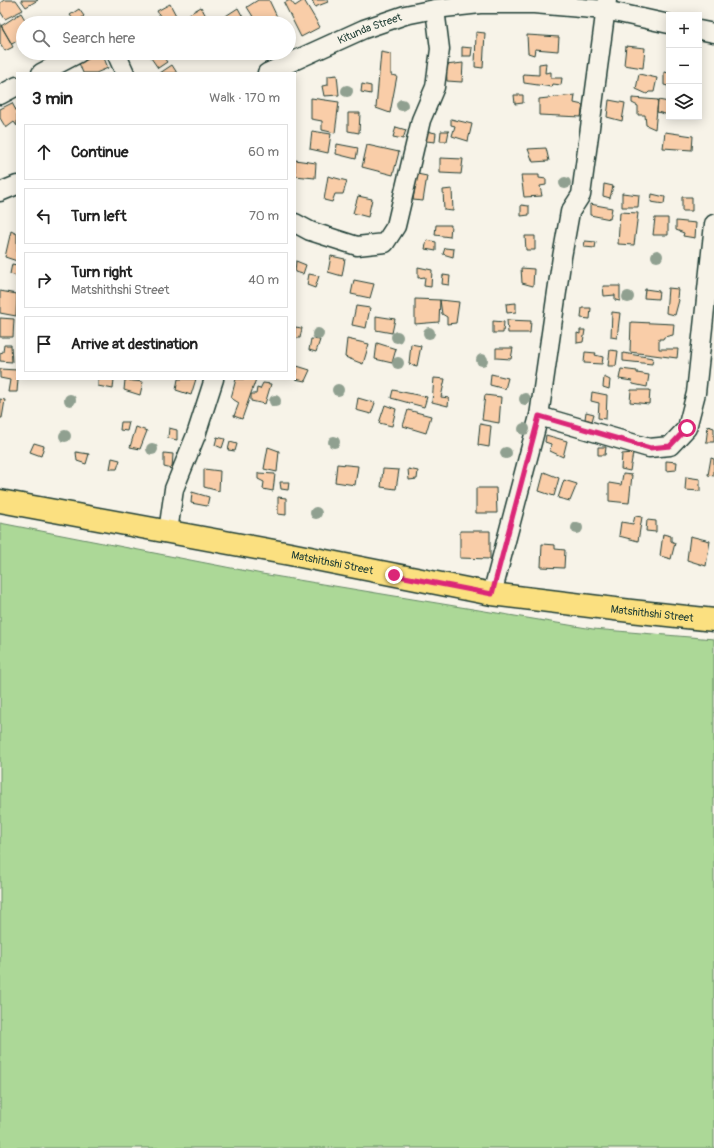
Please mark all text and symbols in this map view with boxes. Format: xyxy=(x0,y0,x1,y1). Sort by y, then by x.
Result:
street label: Kitunda Street xyxy=(336,10,404,47)
map controls xyxy=(666,12,702,120)
button: + xyxy=(666,12,702,48)
search box xyxy=(16,16,296,60)
icon: search xyxy=(30,27,52,49)
text: Search here xyxy=(62,29,135,48)
button: − xyxy=(666,48,702,84)
button: layers xyxy=(666,84,702,120)
text: 3 min xyxy=(32,88,73,109)
text: Walk · 170 m xyxy=(209,90,280,106)
icon: ahead xyxy=(33,141,55,163)
text: Continue xyxy=(71,143,129,162)
text: 60 m xyxy=(248,144,279,160)
icon: left xyxy=(33,205,55,227)
text: Turn left xyxy=(71,207,127,226)
text: 70 m xyxy=(249,208,279,224)
text: Turn right xyxy=(71,263,132,282)
icon: right xyxy=(33,269,55,291)
text: 40 m xyxy=(248,272,279,288)
text: Matshithshi Street xyxy=(71,282,169,298)
icon: arrive xyxy=(33,333,55,355)
text: Arrive at destination xyxy=(71,335,198,354)
route start xyxy=(678,419,696,437)
street label: Matshithshi Street xyxy=(290,548,375,577)
route end xyxy=(385,566,403,584)
street label: Matshithshi Street xyxy=(610,603,695,625)

